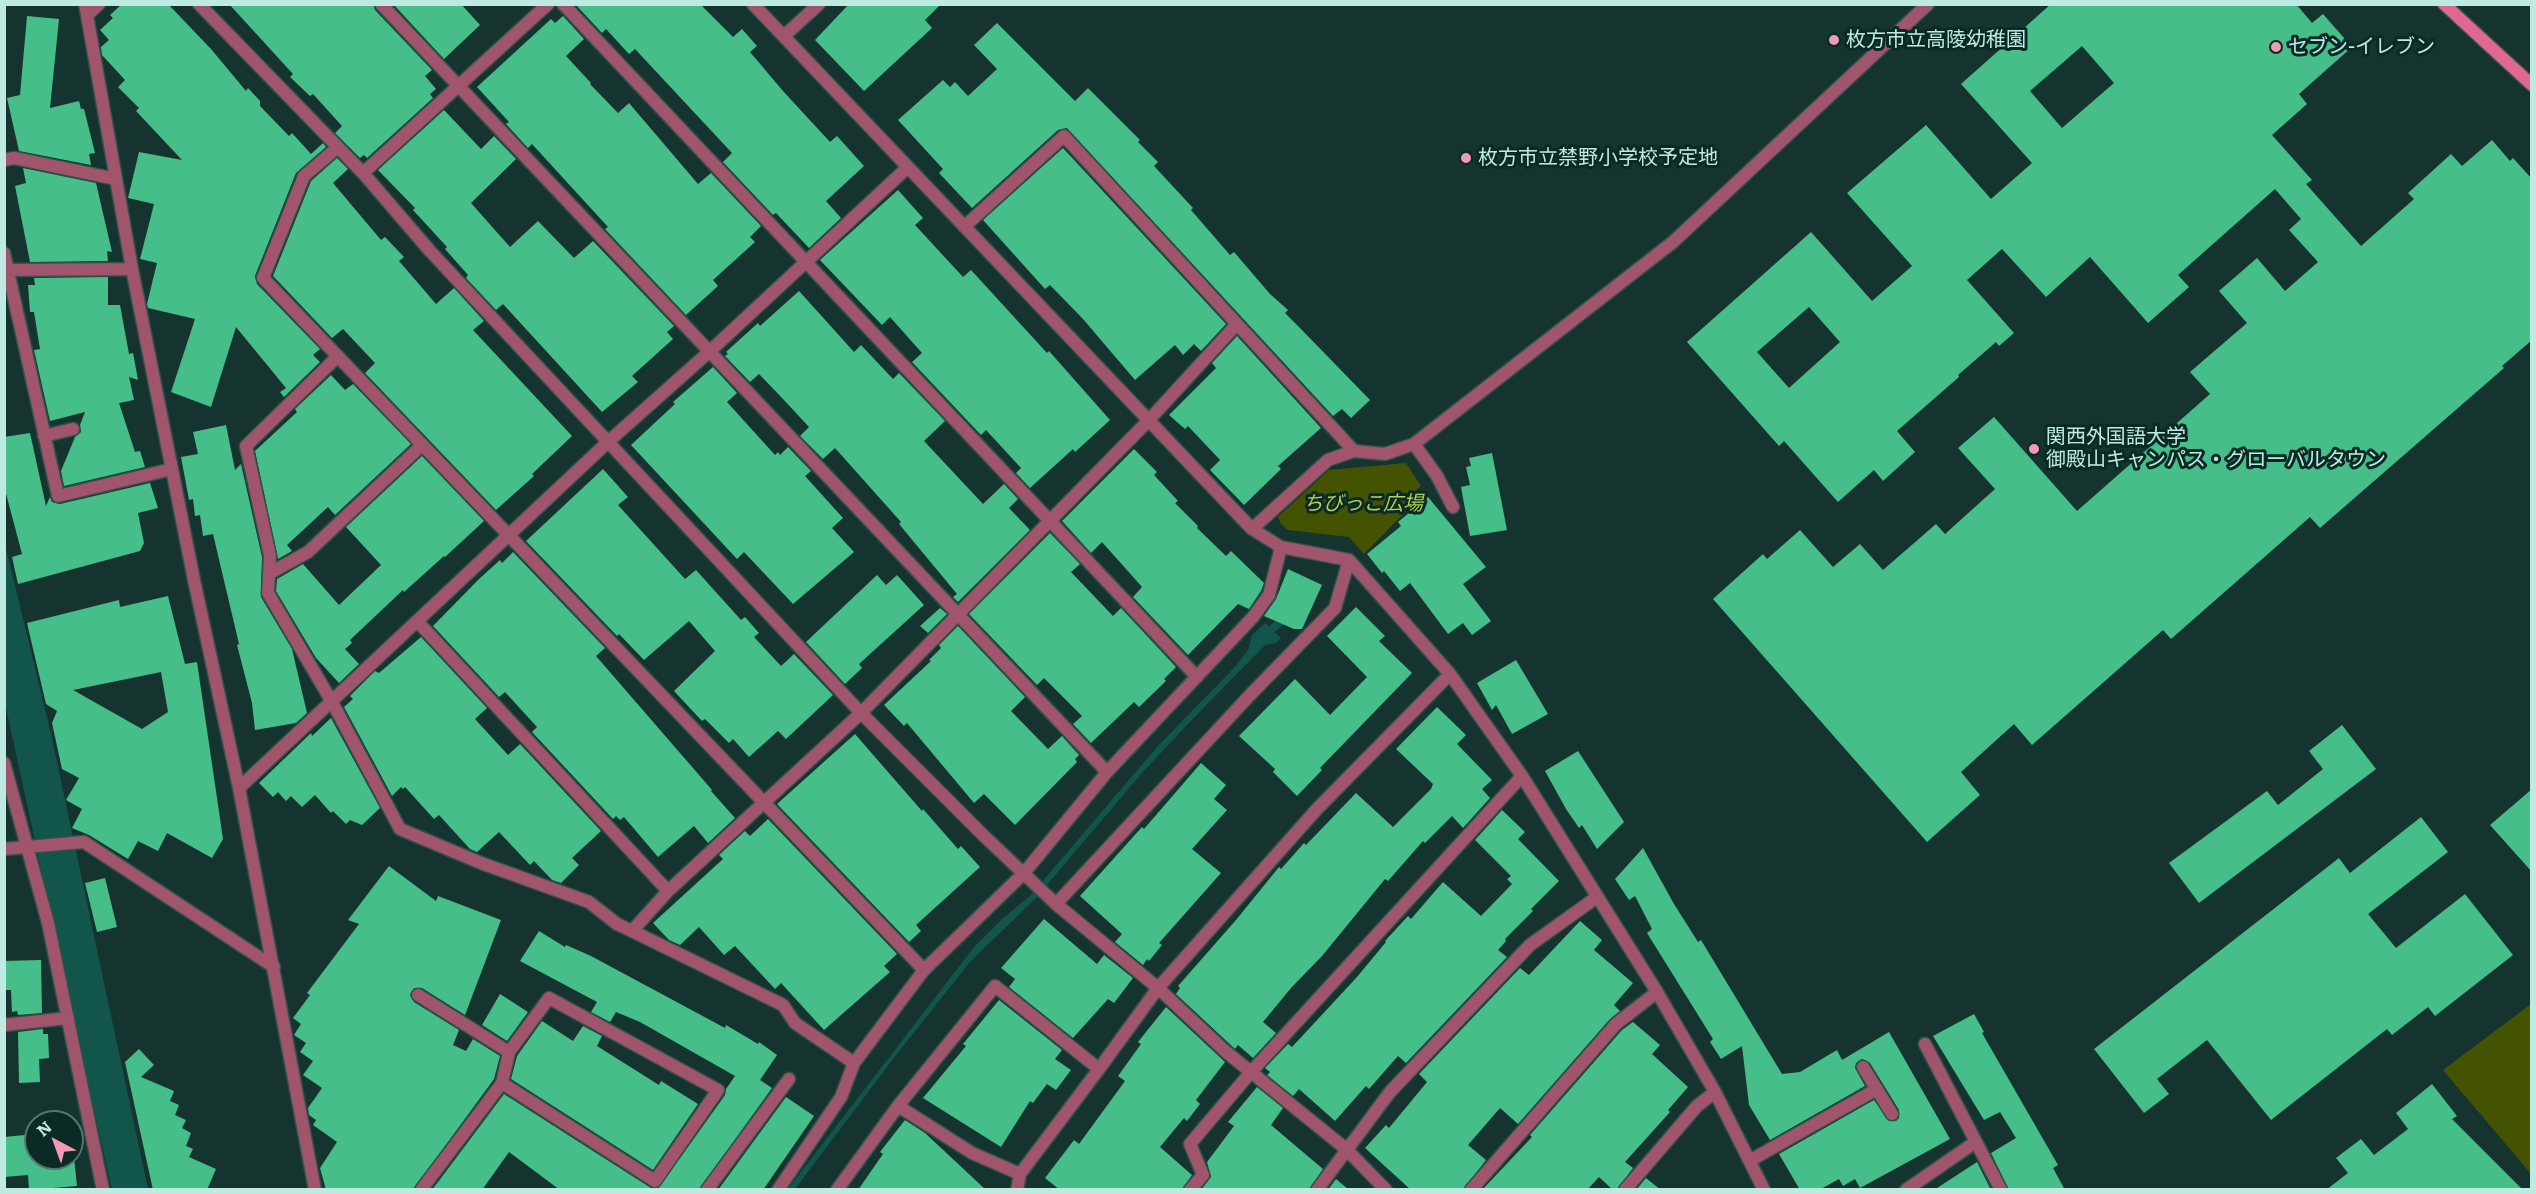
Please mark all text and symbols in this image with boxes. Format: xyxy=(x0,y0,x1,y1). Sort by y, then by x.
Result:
place label: 枚方市立高陵幼稚園 xyxy=(1846,28,2026,52)
marker: 枚方市立高陵幼稚園 xyxy=(1827,33,1841,47)
place label: セブン-イレブン xyxy=(2288,35,2435,59)
marker: セブン-イレブン xyxy=(2269,40,2283,54)
place label: 枚方市立禁野小学校予定地 xyxy=(1478,146,1718,170)
marker: 枚方市立禁野小学校予定地 xyxy=(1459,151,1473,165)
place label: 関西外国語大学 御殿山キャンパス・グローバルタウン xyxy=(2046,425,2386,472)
marker: 関西外国語大学 御殿山キャンパス・グローバルタウン xyxy=(2027,442,2041,456)
park label: ちびっこ広場 xyxy=(1303,492,1423,516)
north arrow xyxy=(24,1110,84,1170)
text: N xyxy=(31,1114,56,1141)

